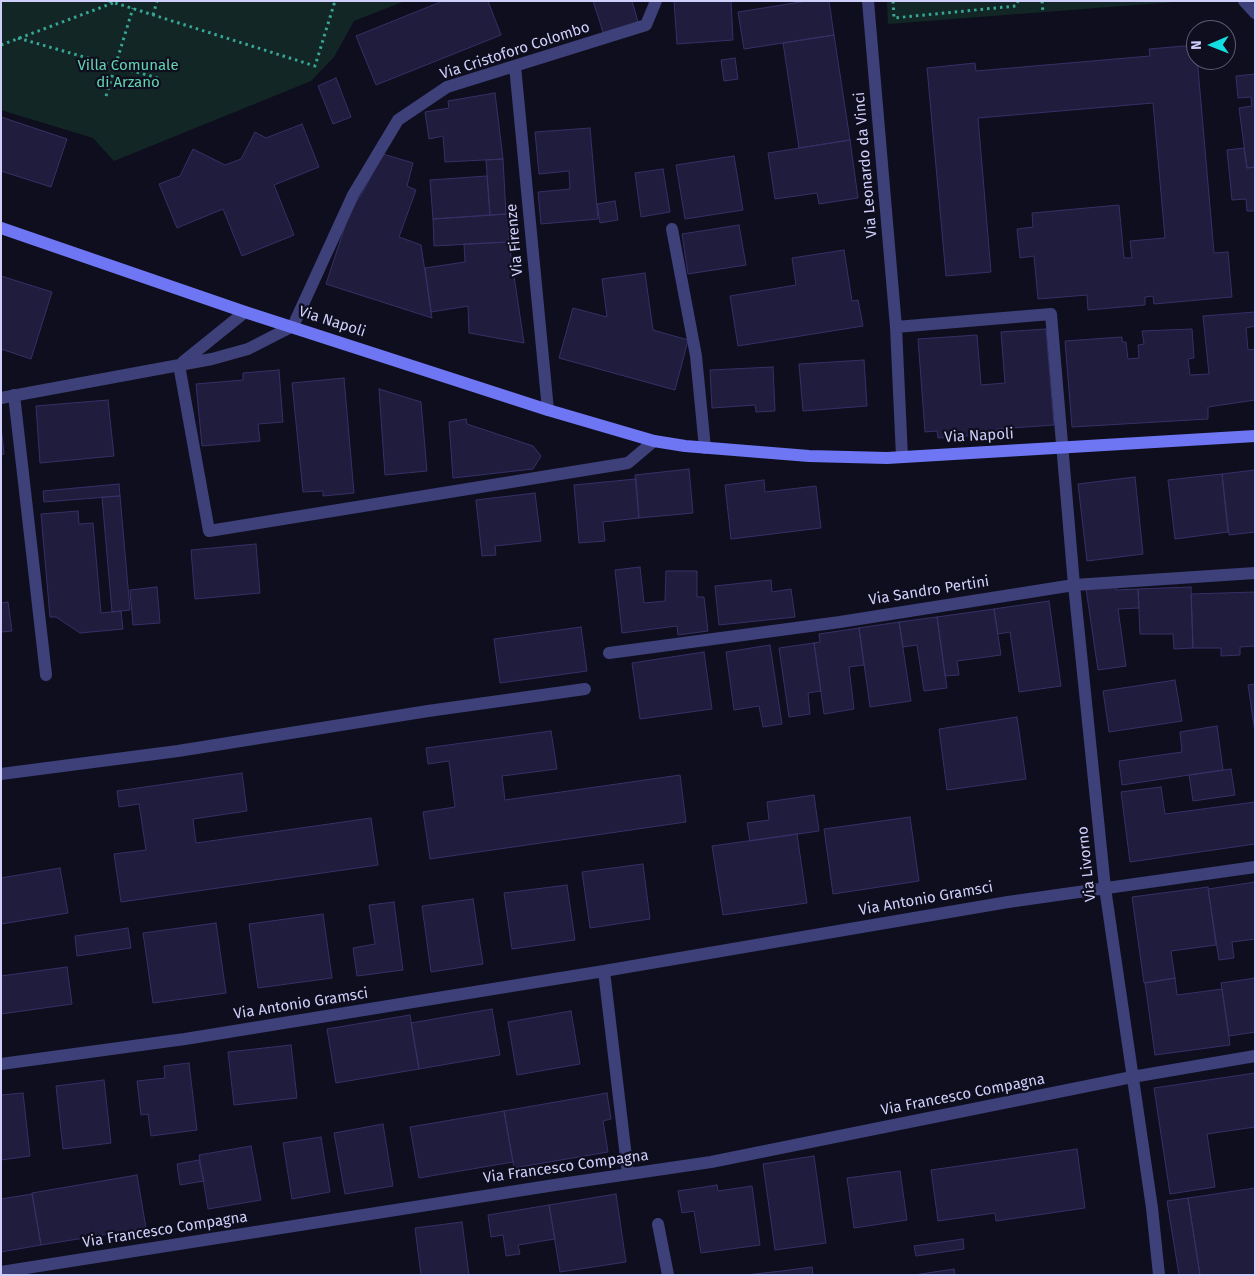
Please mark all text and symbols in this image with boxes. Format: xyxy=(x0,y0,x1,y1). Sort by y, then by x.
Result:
street label: Via Cristoforo Colombo xyxy=(438,18,592,84)
north arrow xyxy=(1186,20,1236,70)
text: N xyxy=(1188,40,1205,50)
park label: Villa Comunale di Arzano xyxy=(77,57,179,92)
street label: Via Leonardo da Vinci xyxy=(851,91,881,239)
street label: Via Firenze xyxy=(503,203,527,277)
street label: Via Napoli xyxy=(296,303,368,341)
street label: Via Napoli xyxy=(944,425,1014,447)
street label: Via Sandro Pertini xyxy=(867,573,991,609)
street label: Via Livorno xyxy=(1074,825,1100,903)
street label: Via Antonio Gramsci xyxy=(857,878,995,920)
street label: Via Antonio Gramsci xyxy=(232,984,370,1024)
street label: Via Francesco Compagna xyxy=(879,1070,1047,1120)
street label: Via Francesco Compagna xyxy=(482,1146,650,1188)
street label: Via Francesco Compagna xyxy=(81,1208,249,1252)

